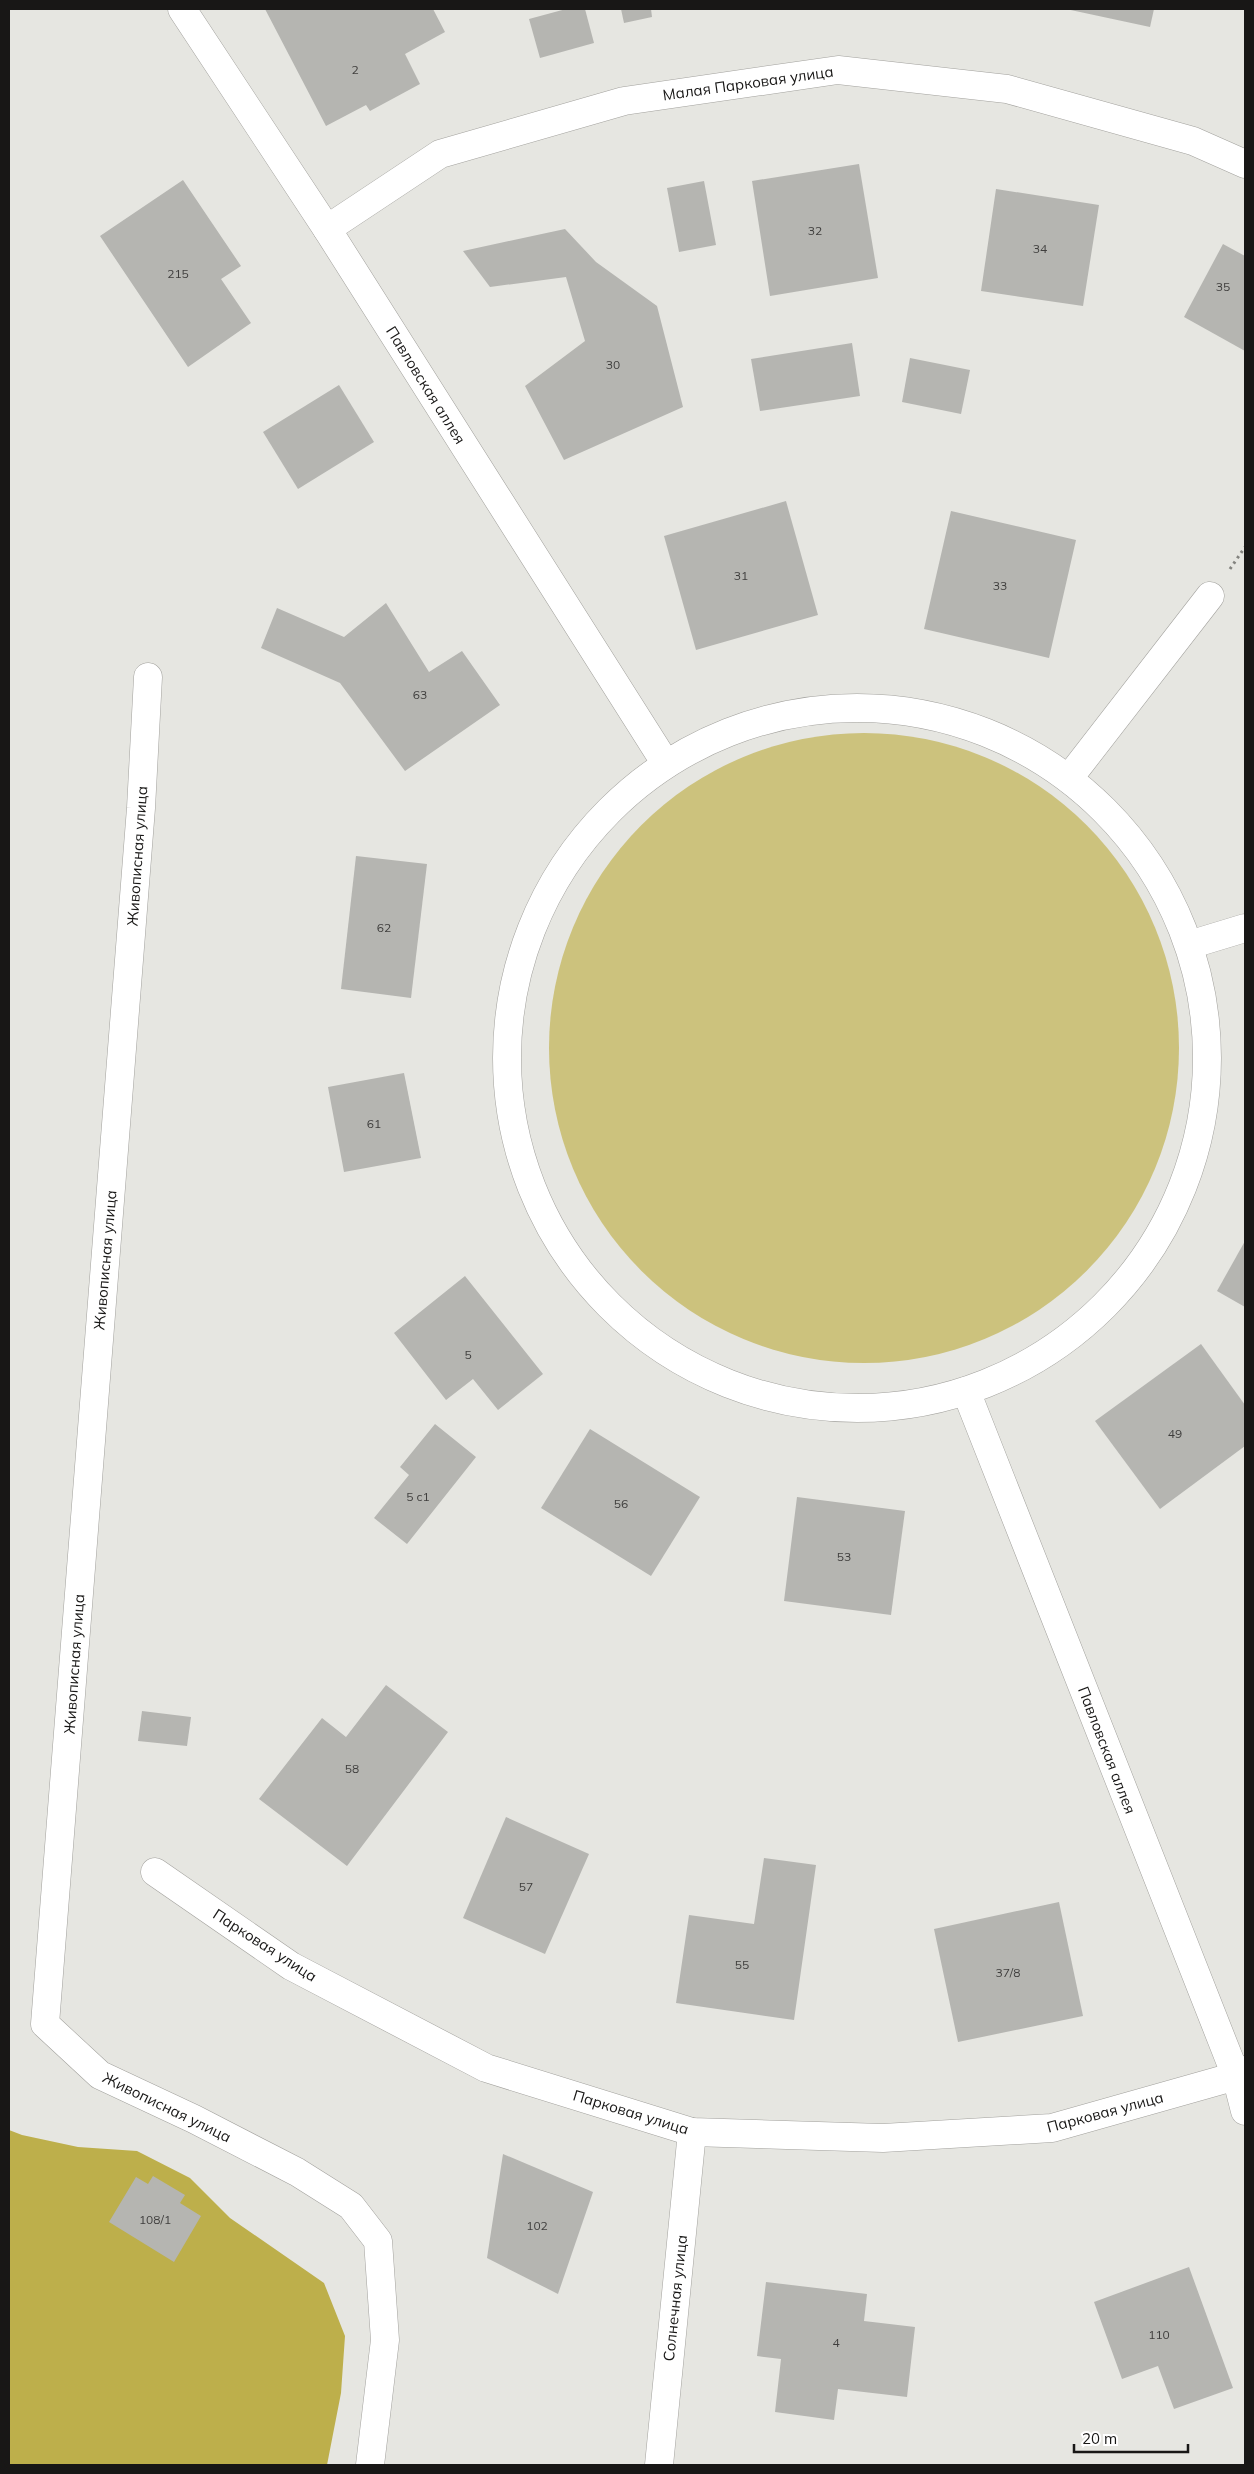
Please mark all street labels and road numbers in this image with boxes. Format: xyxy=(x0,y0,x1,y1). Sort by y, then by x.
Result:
street label: Малая Парковая улица xyxy=(661,62,835,104)
street label: Павловская аллея xyxy=(382,323,470,447)
street label: Живописная улица xyxy=(123,785,151,927)
street label: Живописная улица xyxy=(89,1189,121,1331)
street label: Живописная улица xyxy=(60,1593,88,1735)
street label: Павловская аллея xyxy=(1074,1684,1140,1816)
street label: Парковая улица xyxy=(210,1904,320,1986)
street label: Живописная улица xyxy=(100,2068,234,2146)
street label: Парковая улица xyxy=(571,2085,691,2139)
street label: Парковая улица xyxy=(1045,2087,1165,2137)
street label: Солнечная улица xyxy=(659,2234,691,2362)

